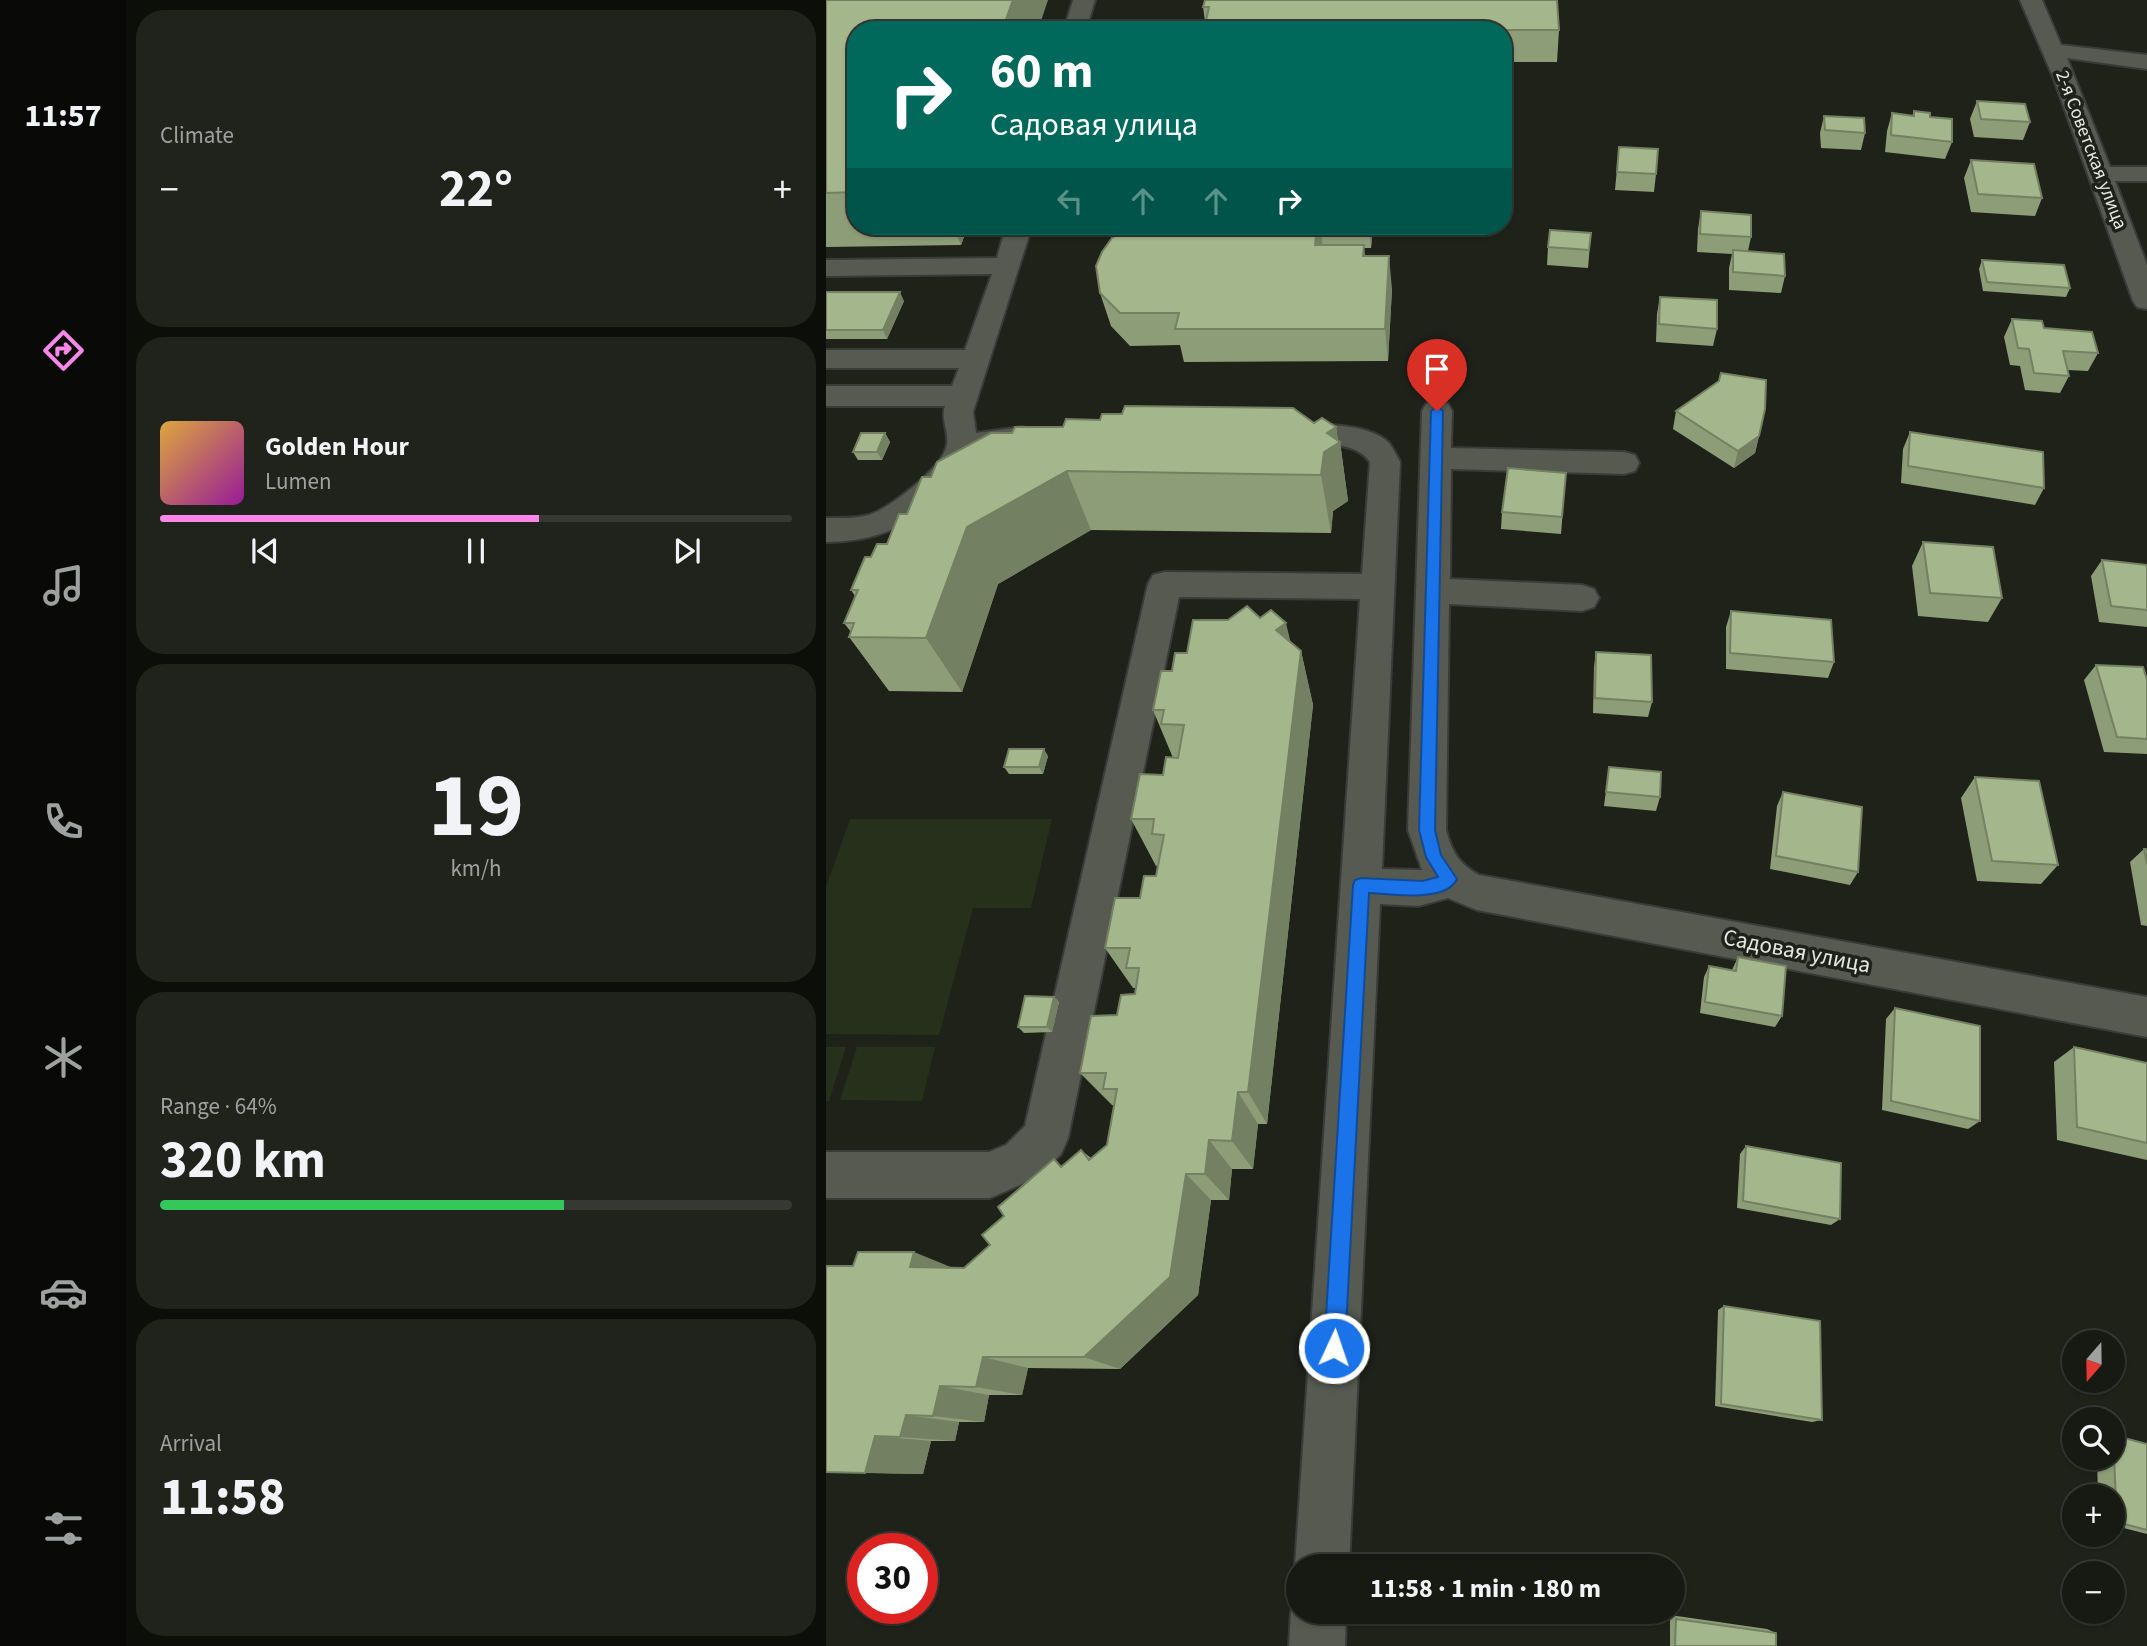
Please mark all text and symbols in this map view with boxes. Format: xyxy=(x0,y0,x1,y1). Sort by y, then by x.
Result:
text: 60 m xyxy=(990,37,1094,107)
icon: right xyxy=(875,49,966,140)
street label: 2-я Советская улица xyxy=(2048,67,2134,233)
text: 11:57 xyxy=(24,93,102,139)
text: Садовая улица xyxy=(990,102,1198,148)
text: Climate xyxy=(160,119,234,152)
text: 22° xyxy=(439,153,513,227)
text: − xyxy=(160,163,179,217)
text: + xyxy=(773,163,792,217)
icon: left xyxy=(1051,182,1089,220)
icon: ahead xyxy=(1124,182,1162,220)
icon: ahead xyxy=(1197,182,1235,220)
icon: right xyxy=(1270,182,1308,220)
icon: directions xyxy=(39,326,88,375)
pin xyxy=(1407,339,1467,411)
icon: arrive xyxy=(1418,350,1456,388)
text: Golden Hour xyxy=(265,428,409,465)
text: Lumen xyxy=(265,465,332,498)
icon: previous xyxy=(246,532,284,570)
icon: pause xyxy=(457,532,495,570)
icon: next xyxy=(668,532,706,570)
icon: music xyxy=(39,561,88,610)
text: 19 xyxy=(428,742,524,871)
icon: phone xyxy=(39,797,88,846)
text: km/h xyxy=(450,852,502,885)
street label: Садовая улица xyxy=(1720,921,1874,981)
icon: climate xyxy=(39,1033,88,1082)
text: Range · 64% xyxy=(160,1090,277,1123)
text: 320 km xyxy=(160,1124,326,1198)
icon: car xyxy=(39,1268,88,1317)
position arrow xyxy=(1297,1311,1371,1385)
north arrow xyxy=(2062,1330,2124,1393)
map controls xyxy=(2062,1330,2125,1624)
button: search xyxy=(2062,1407,2125,1470)
text: Arrival xyxy=(160,1427,222,1460)
text: 11:58 xyxy=(160,1461,285,1535)
button: + xyxy=(2062,1484,2125,1547)
icon: filters xyxy=(39,1504,88,1553)
speed limit sign: 30 xyxy=(847,1533,938,1624)
button: − xyxy=(2062,1561,2125,1624)
text: 11:58 · 1 min · 180 m xyxy=(1370,1570,1601,1607)

